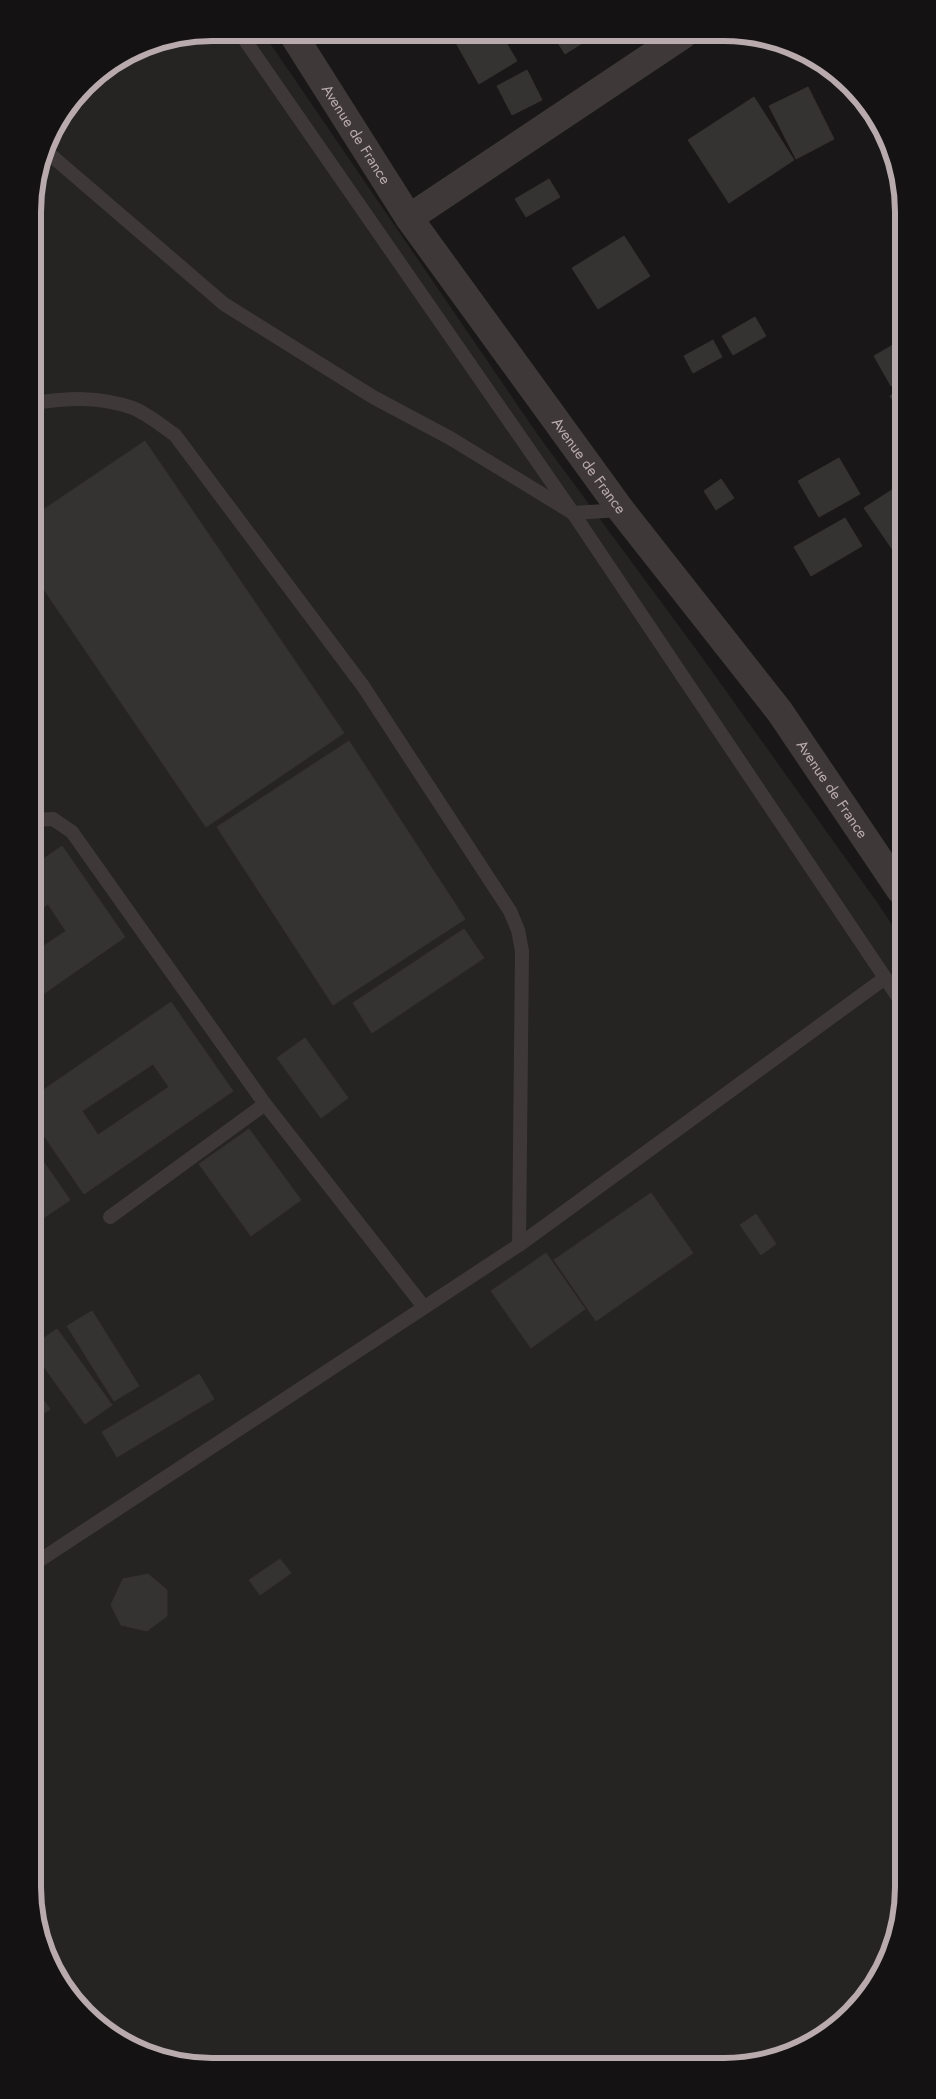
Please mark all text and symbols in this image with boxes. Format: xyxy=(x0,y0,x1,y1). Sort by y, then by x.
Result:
street label: Avenue de France xyxy=(316,80,396,189)
street label: Avenue de France xyxy=(546,413,632,519)
street label: Avenue de France xyxy=(791,736,873,843)

